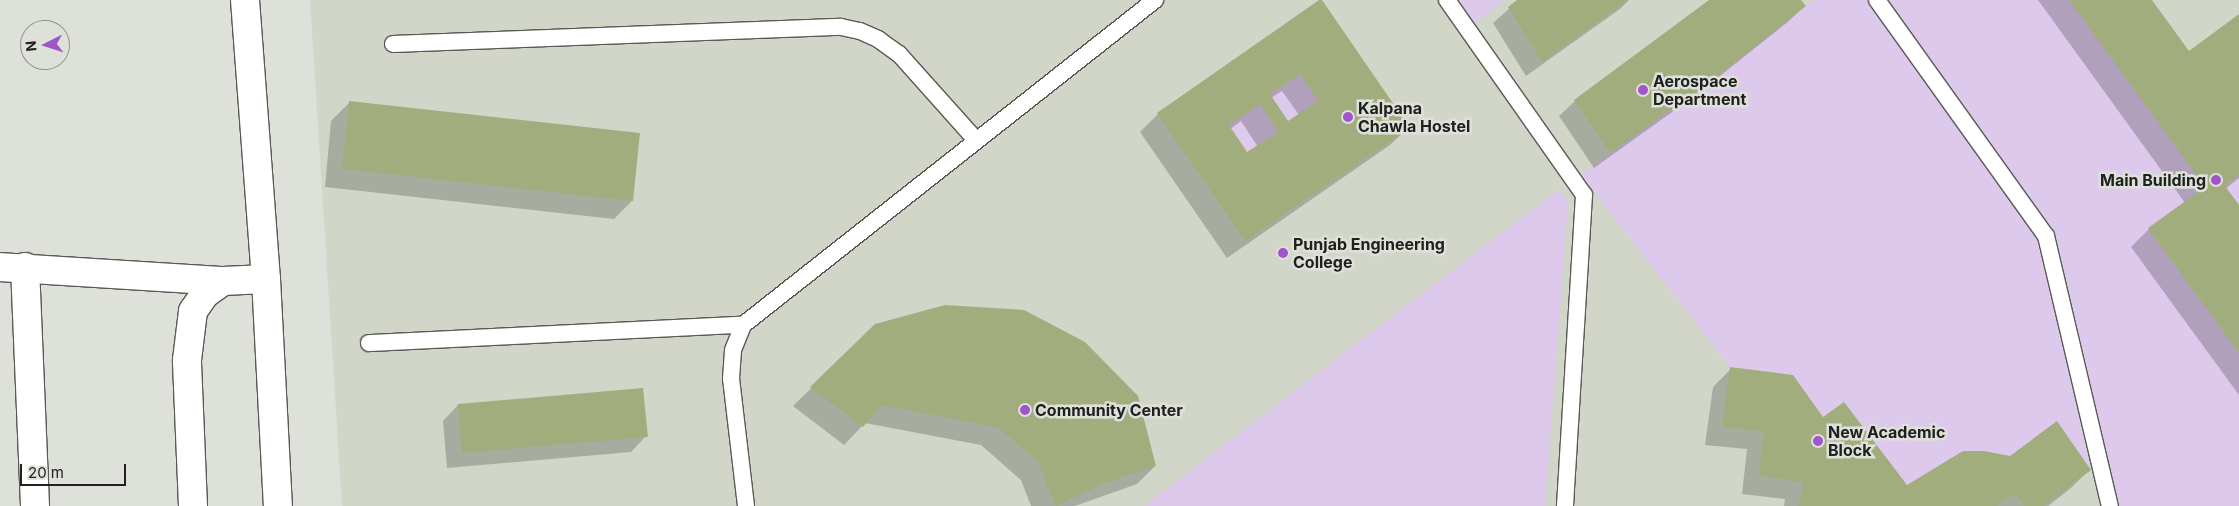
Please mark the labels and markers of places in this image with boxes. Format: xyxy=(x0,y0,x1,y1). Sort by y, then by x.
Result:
place label: Aerospace Department xyxy=(1653,71,1746,109)
marker: Aerospace Department xyxy=(1637,84,1649,96)
place label: Kalpana Chawla Hostel xyxy=(1358,98,1470,136)
marker: Kalpana Chawla Hostel xyxy=(1342,111,1354,123)
place label: Main Building xyxy=(2100,170,2206,190)
marker: Main Building xyxy=(2210,174,2222,186)
place label: Punjab Engineering College xyxy=(1293,234,1445,272)
marker: Punjab Engineering College xyxy=(1277,247,1289,259)
place label: Community Center xyxy=(1035,400,1183,420)
marker: Community Center xyxy=(1019,404,1031,416)
place label: New Academic Block xyxy=(1828,422,1945,460)
marker: New Academic Block xyxy=(1812,435,1824,447)

